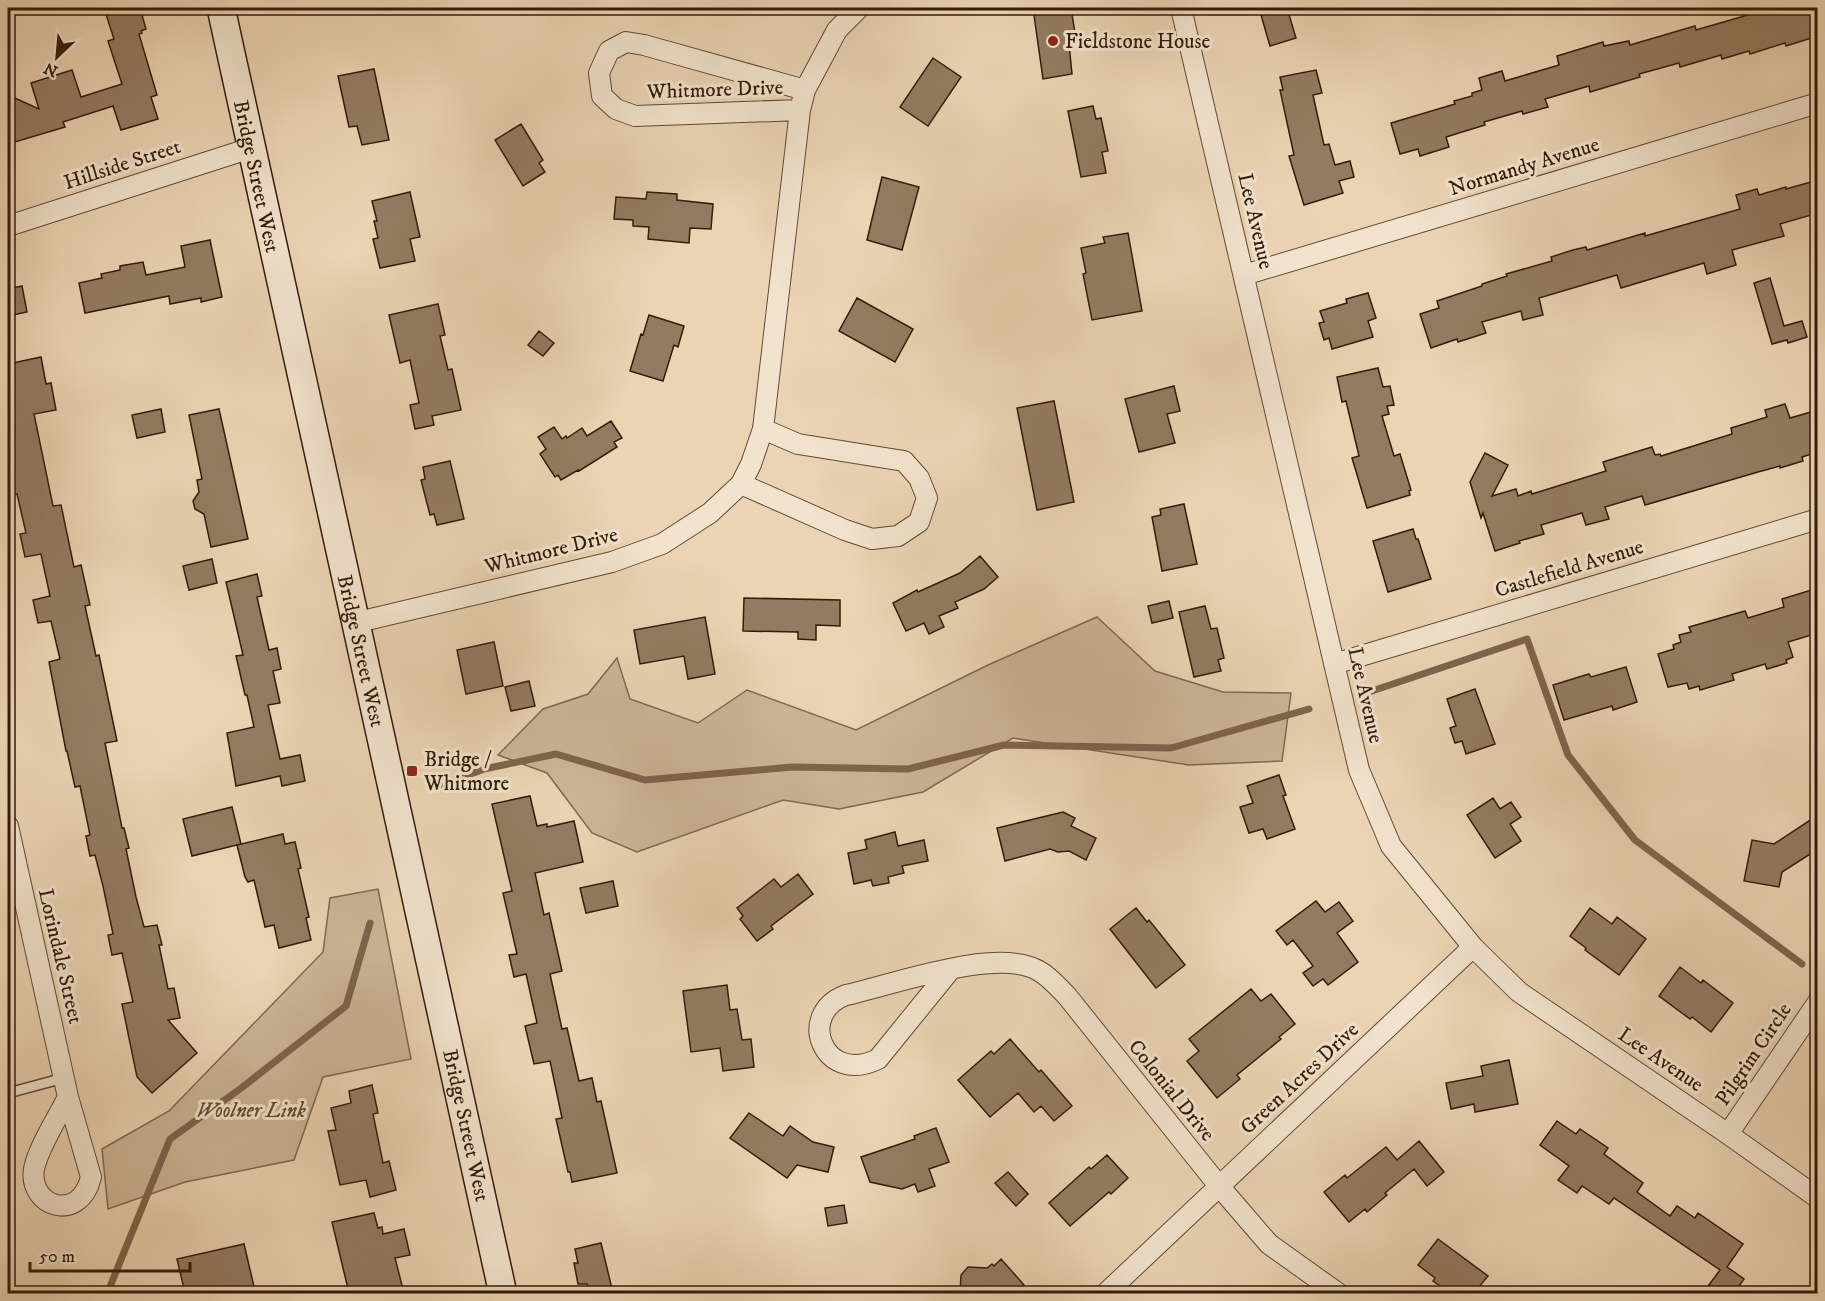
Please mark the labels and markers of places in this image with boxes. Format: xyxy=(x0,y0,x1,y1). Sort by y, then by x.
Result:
place label: Fieldstone House xyxy=(1065,29,1210,55)
marker: Fieldstone House xyxy=(1046,34,1060,48)
place label: Bridge / Whitmore xyxy=(423,747,510,797)
marker: Bridge / Whitmore xyxy=(405,764,419,778)

